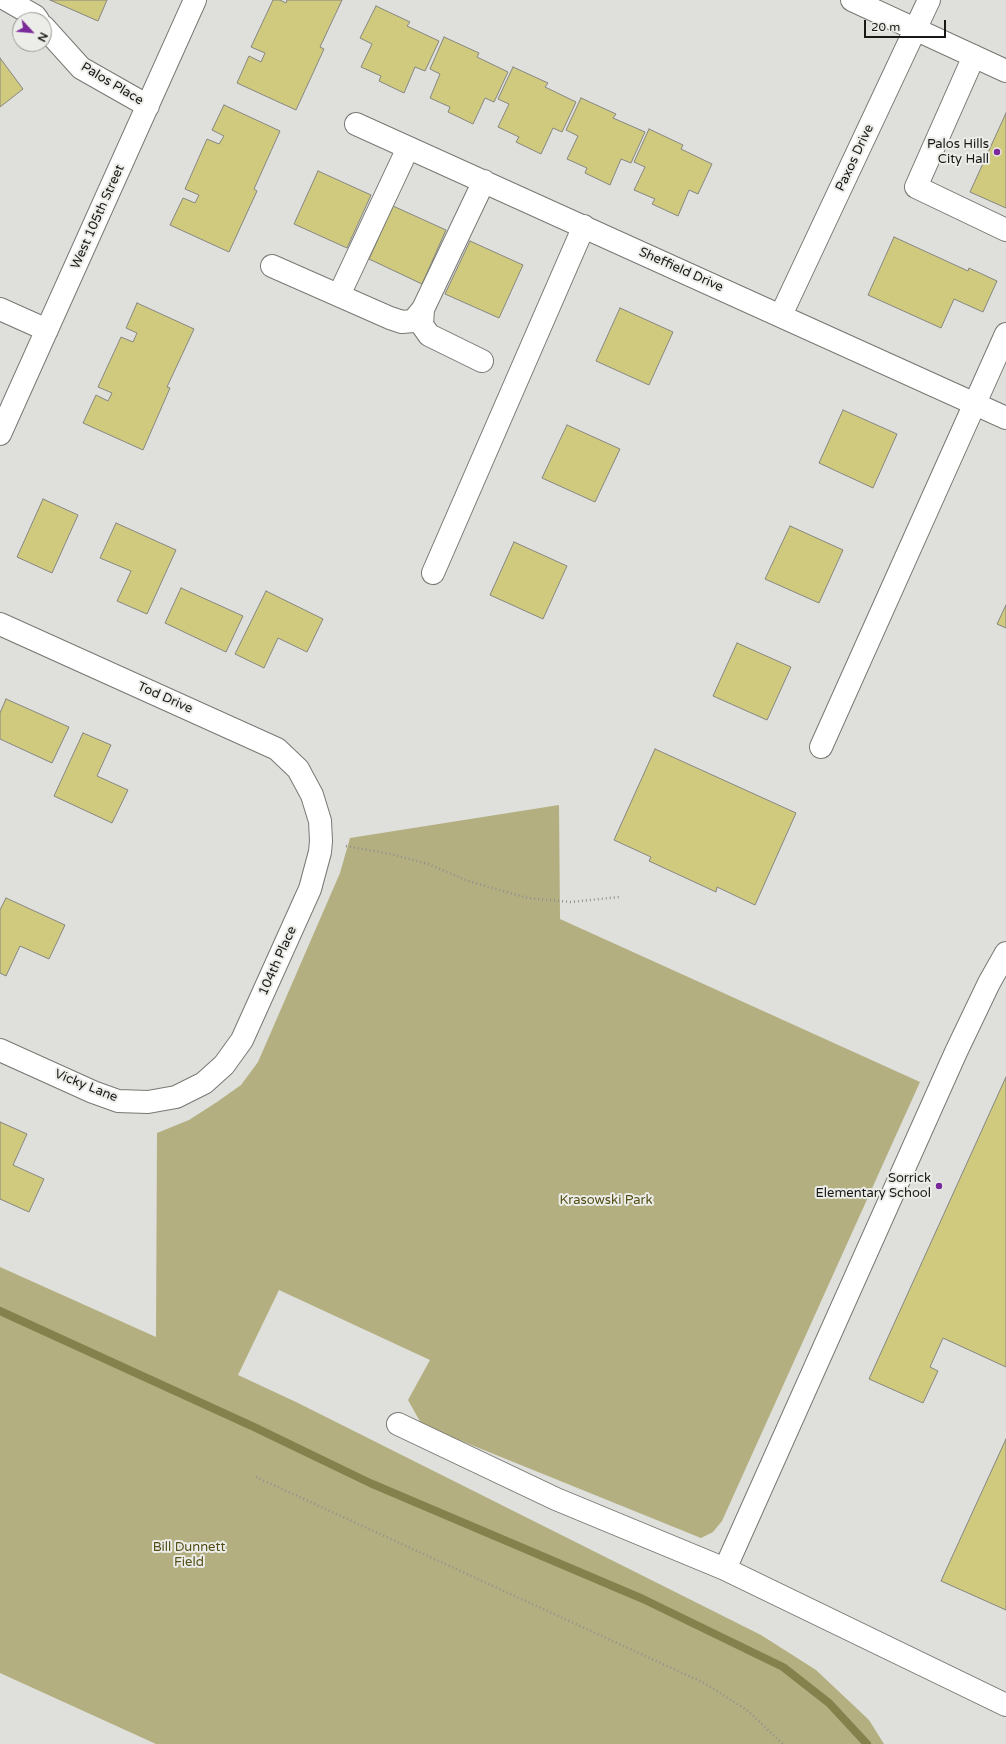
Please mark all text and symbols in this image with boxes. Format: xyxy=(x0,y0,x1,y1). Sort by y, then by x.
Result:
north arrow xyxy=(12,12,52,52)
scale bar xyxy=(866,12,948,38)
text: 20 m xyxy=(871,20,900,34)
text: N xyxy=(35,30,50,44)
street label: Palos Place xyxy=(78,59,146,109)
street label: Paxos Drive xyxy=(833,122,877,194)
place label: Palos Hills City Hall xyxy=(927,137,989,168)
marker: Palos Hills City Hall xyxy=(992,147,1002,157)
street label: West 105th Street xyxy=(68,163,128,271)
street label: Sheffield Drive xyxy=(636,244,726,296)
street label: Tod Drive xyxy=(135,679,195,717)
street label: 104th Place xyxy=(256,924,300,998)
street label: Vicky Lane xyxy=(52,1066,120,1106)
place label: Sorrick Elementary School xyxy=(816,1171,931,1202)
marker: Sorrick Elementary School xyxy=(934,1181,944,1191)
park label: Krasowski Park xyxy=(559,1193,653,1209)
park label: Bill Dunnett Field xyxy=(153,1540,225,1571)

